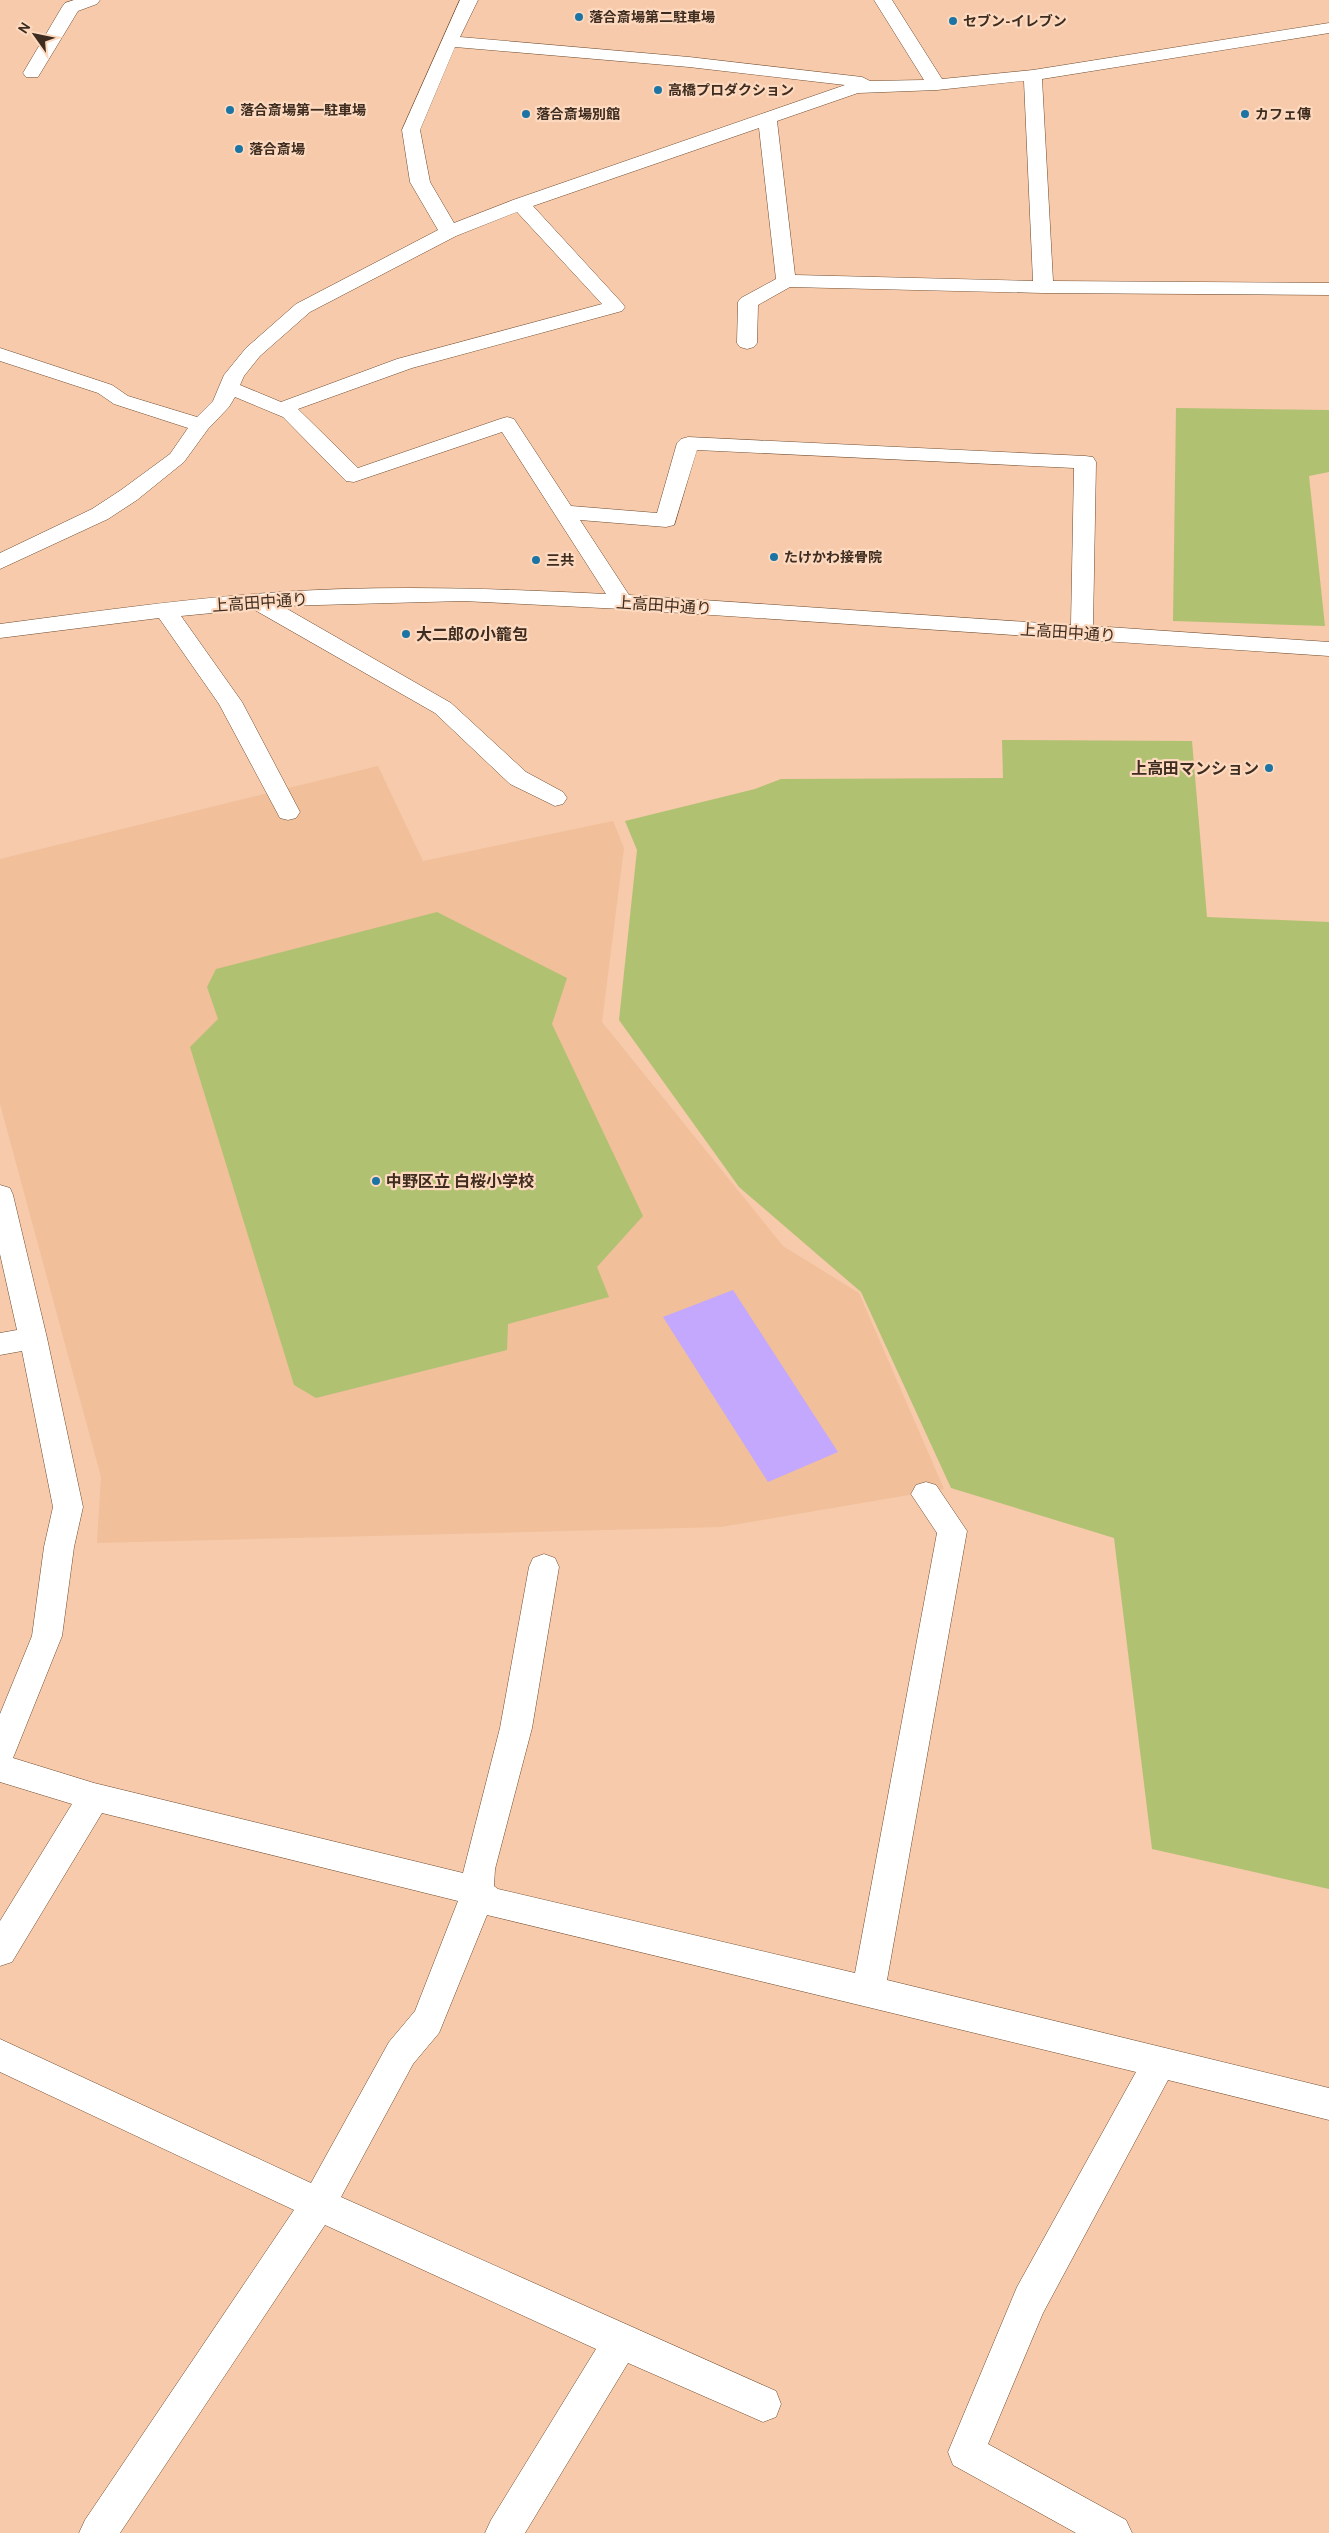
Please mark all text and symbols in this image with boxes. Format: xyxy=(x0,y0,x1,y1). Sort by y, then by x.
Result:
place label: 落合斎場第二駐車場 xyxy=(589,9,715,27)
north arrow xyxy=(10,10,60,60)
marker: 落合斎場第二駐車場 xyxy=(573,11,585,23)
place label: セブン-イレブン xyxy=(963,13,1067,31)
marker: セブン-イレブン xyxy=(947,15,959,27)
text: N xyxy=(15,20,35,38)
place label: 高橋プロダクション xyxy=(668,82,794,100)
marker: 高橋プロダクション xyxy=(652,84,664,96)
place label: 落合斎場第一駐車場 xyxy=(240,102,366,120)
marker: 落合斎場第一駐車場 xyxy=(224,104,236,116)
place label: 落合斎場別館 xyxy=(536,107,620,124)
place label: カフェ傳 xyxy=(1255,107,1311,124)
marker: 落合斎場別館 xyxy=(520,108,532,120)
marker: カフェ傳 xyxy=(1239,108,1251,120)
place label: 落合斎場 xyxy=(249,142,305,159)
marker: 落合斎場 xyxy=(233,143,245,155)
place label: たけかわ接骨院 xyxy=(784,550,882,567)
marker: たけかわ接骨院 xyxy=(768,551,780,563)
place label: 三共 xyxy=(546,553,574,570)
marker: 三共 xyxy=(530,554,542,566)
street label: 上高田中通り xyxy=(212,591,309,617)
street label: 上高田中通り xyxy=(615,594,712,620)
street label: 上高田中通り xyxy=(1019,621,1116,647)
place label: 大二郎の小籠包 xyxy=(416,626,528,646)
marker: 大二郎の小籠包 xyxy=(400,628,412,640)
place label: 上高田マンション xyxy=(1131,760,1259,780)
marker: 上高田マンション xyxy=(1263,762,1275,774)
place label: 中野区立 白桜小学校 xyxy=(386,1173,534,1193)
marker: 中野区立 白桜小学校 xyxy=(370,1175,382,1187)

